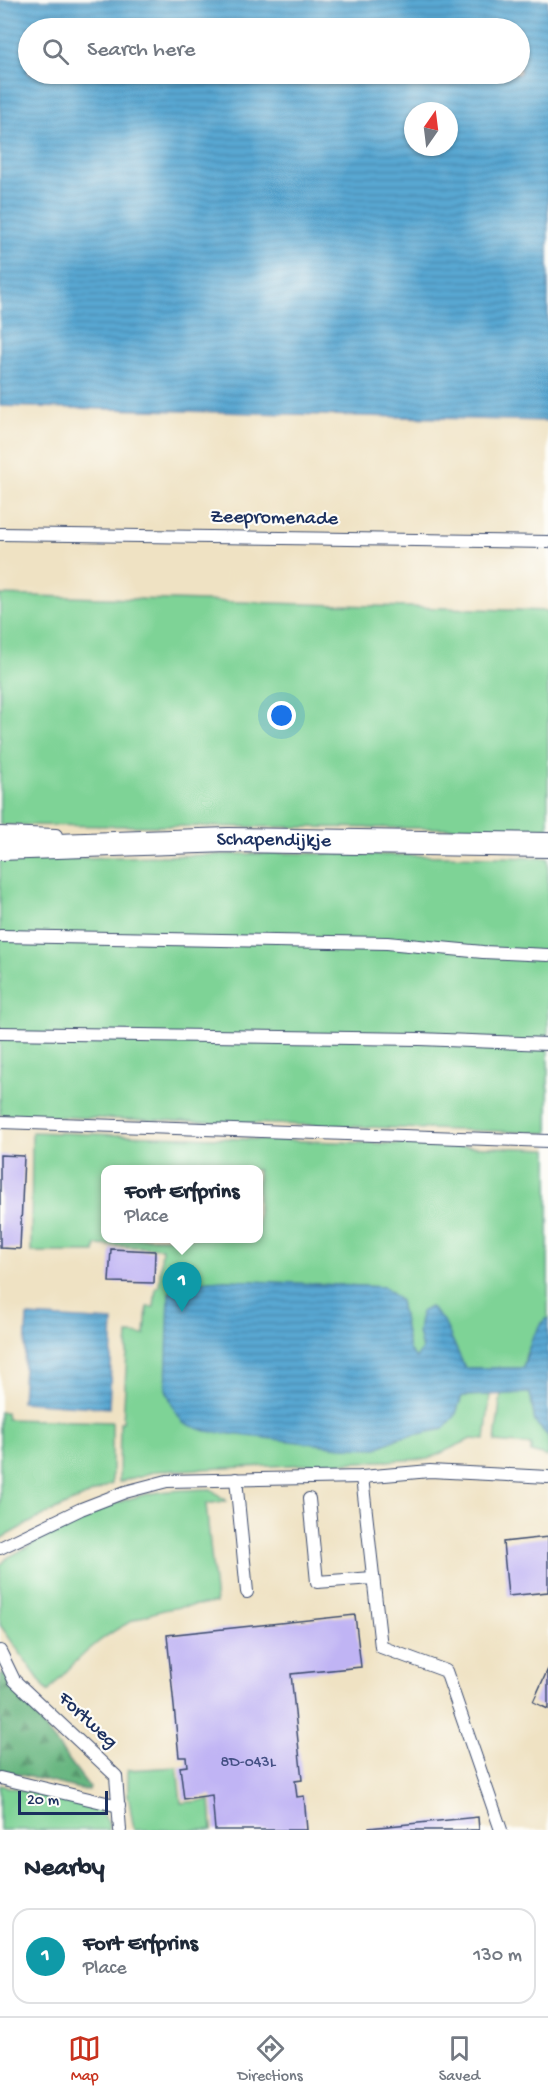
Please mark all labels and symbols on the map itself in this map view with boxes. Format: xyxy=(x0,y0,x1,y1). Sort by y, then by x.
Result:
north arrow xyxy=(404,102,458,156)
street label: Zeepromenade xyxy=(210,506,339,532)
your location xyxy=(267,701,296,730)
street label: Schapendijkje xyxy=(216,828,332,853)
pin: 1 xyxy=(162,1262,201,1312)
street label: Fortweg xyxy=(52,1687,122,1754)
house number: 8D-043L xyxy=(220,1754,277,1773)
scale bar xyxy=(18,1788,108,1816)

